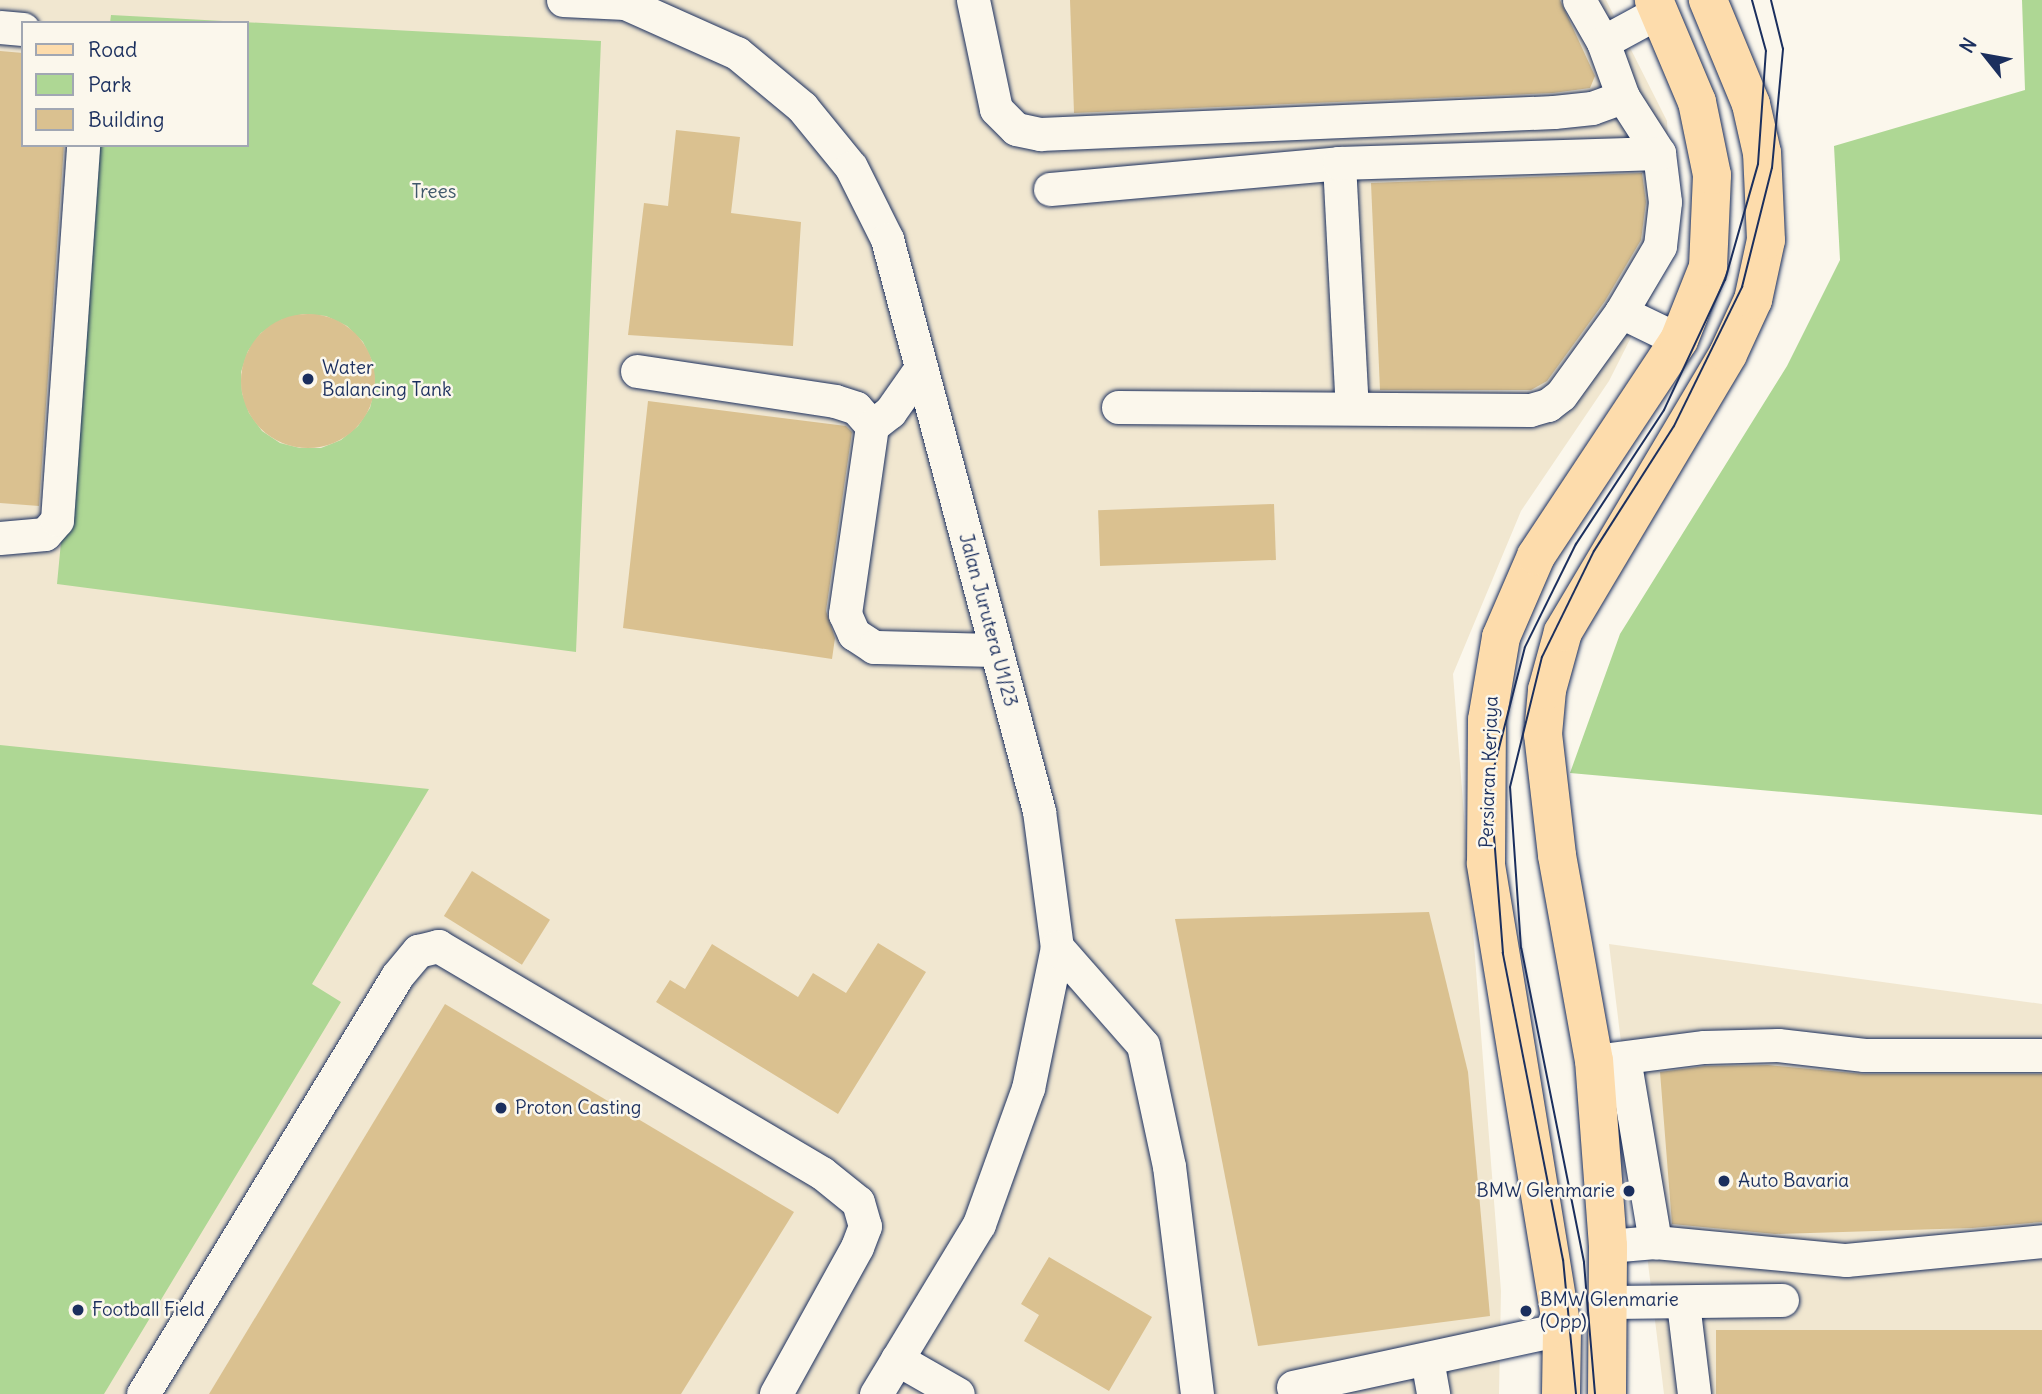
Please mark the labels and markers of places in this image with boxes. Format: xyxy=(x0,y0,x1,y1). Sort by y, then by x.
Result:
place label: Water Balancing Tank xyxy=(322,357,452,401)
marker: Water Balancing Tank xyxy=(300,371,316,387)
place label: Proton Casting xyxy=(515,1097,641,1119)
marker: Proton Casting xyxy=(493,1100,509,1116)
place label: Auto Bavaria xyxy=(1738,1170,1849,1192)
marker: Auto Bavaria xyxy=(1716,1173,1732,1189)
place label: BMW Glenmarie xyxy=(1476,1180,1615,1202)
marker: BMW Glenmarie xyxy=(1621,1183,1637,1199)
place label: BMW Glenmarie (Opp) xyxy=(1540,1289,1679,1333)
place label: Football Field xyxy=(92,1299,205,1321)
marker: Football Field xyxy=(70,1302,86,1318)
marker: BMW Glenmarie (Opp) xyxy=(1518,1303,1534,1319)

